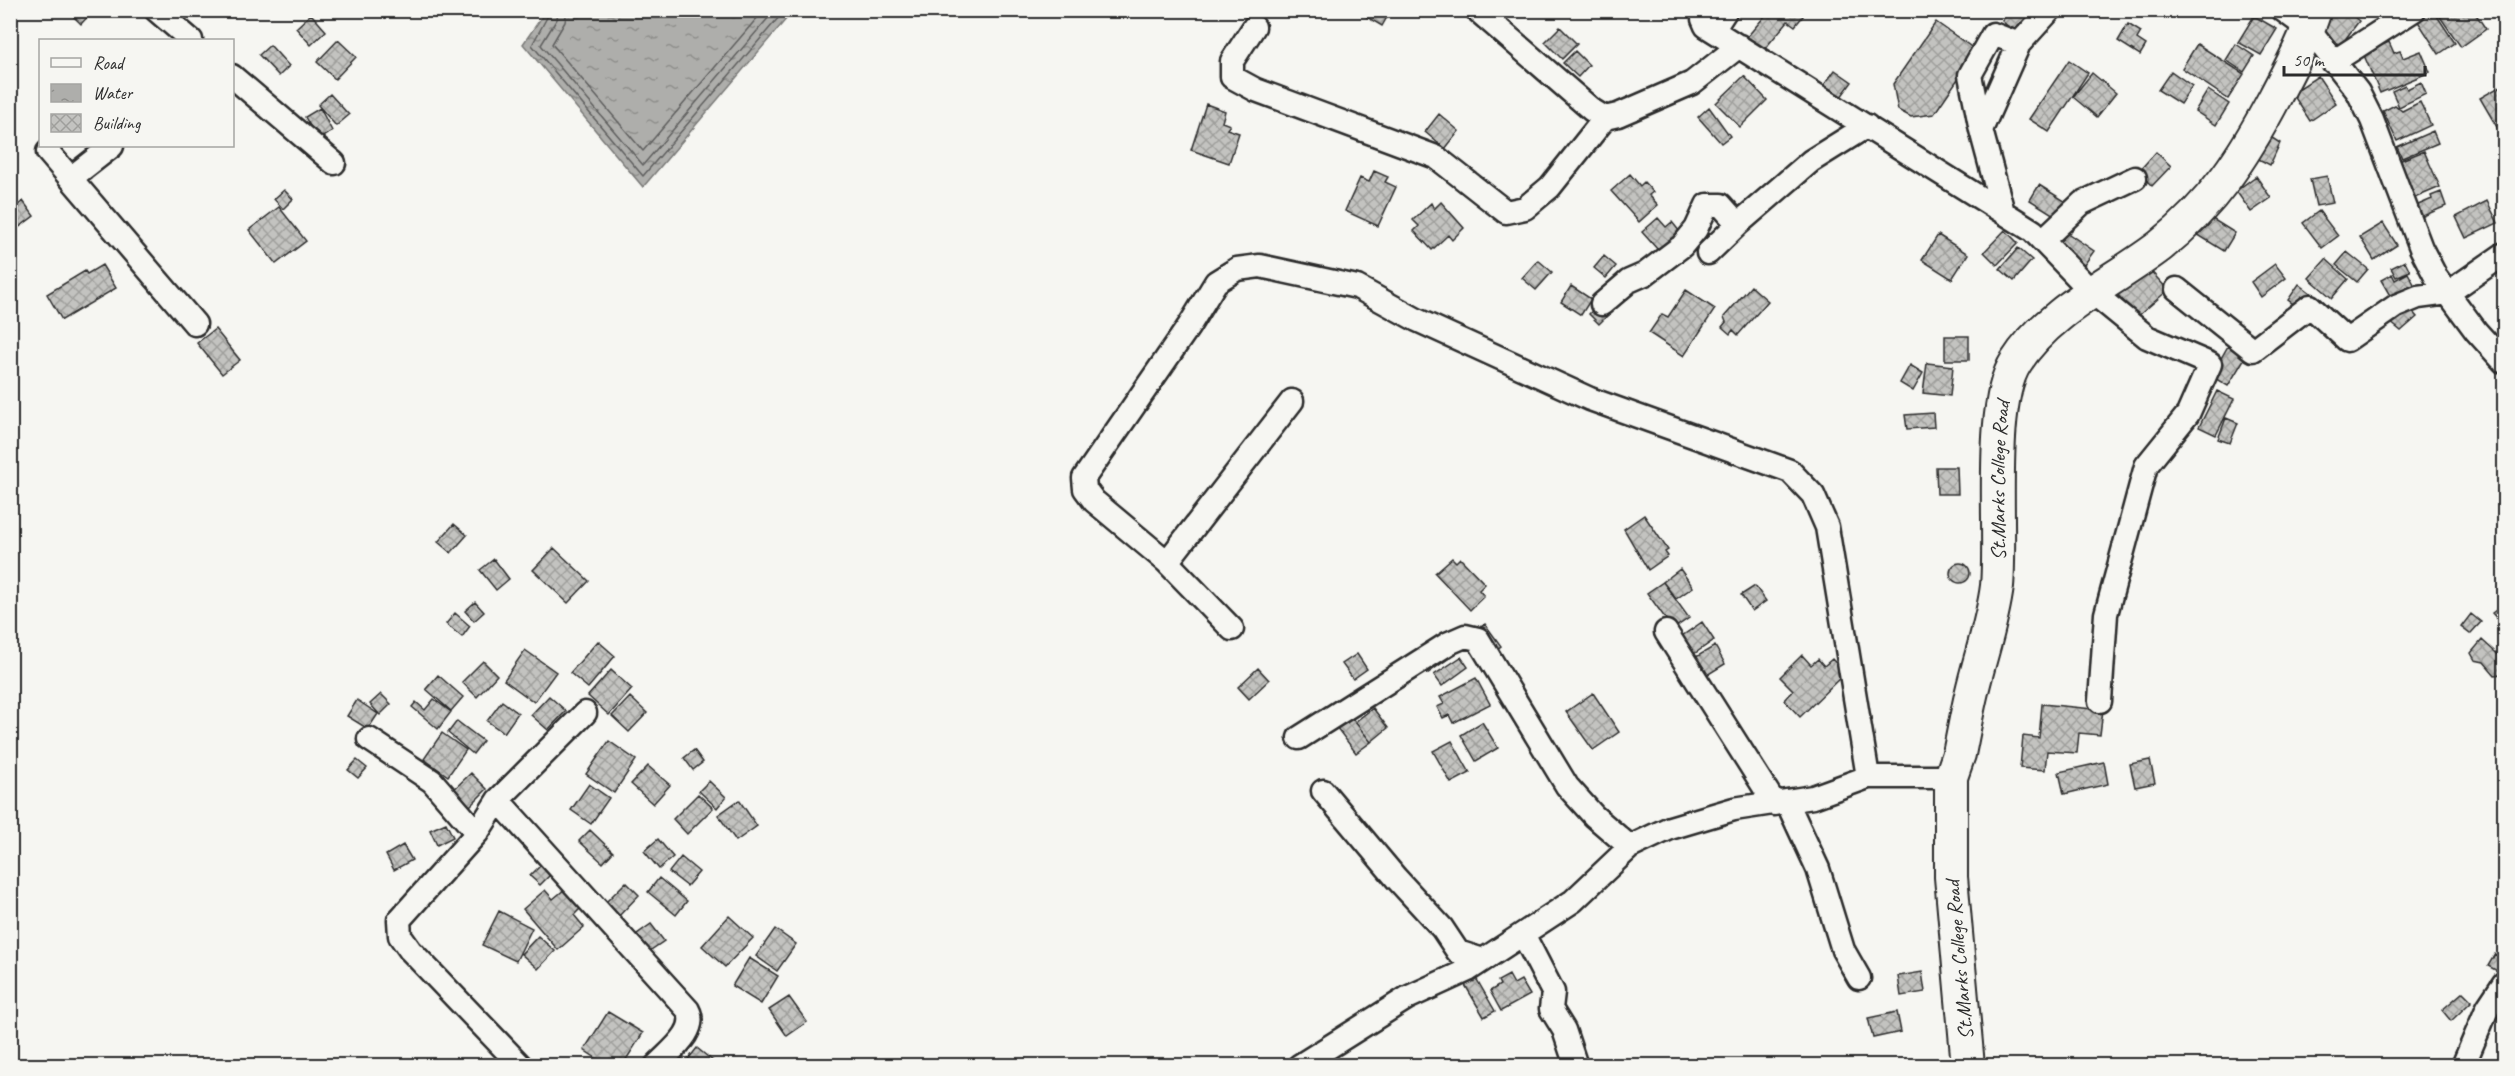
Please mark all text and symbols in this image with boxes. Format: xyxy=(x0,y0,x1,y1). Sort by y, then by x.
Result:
legend xyxy=(39,39,234,147)
scale bar xyxy=(2284,39,2425,77)
text: 50 m xyxy=(2293,49,2326,71)
text: Road xyxy=(93,52,126,74)
text: Water xyxy=(93,82,134,104)
text: Building xyxy=(93,112,142,134)
street label: St.Marks College Road xyxy=(1985,395,2016,561)
street label: St.Marks College Road xyxy=(1939,876,1979,1041)

